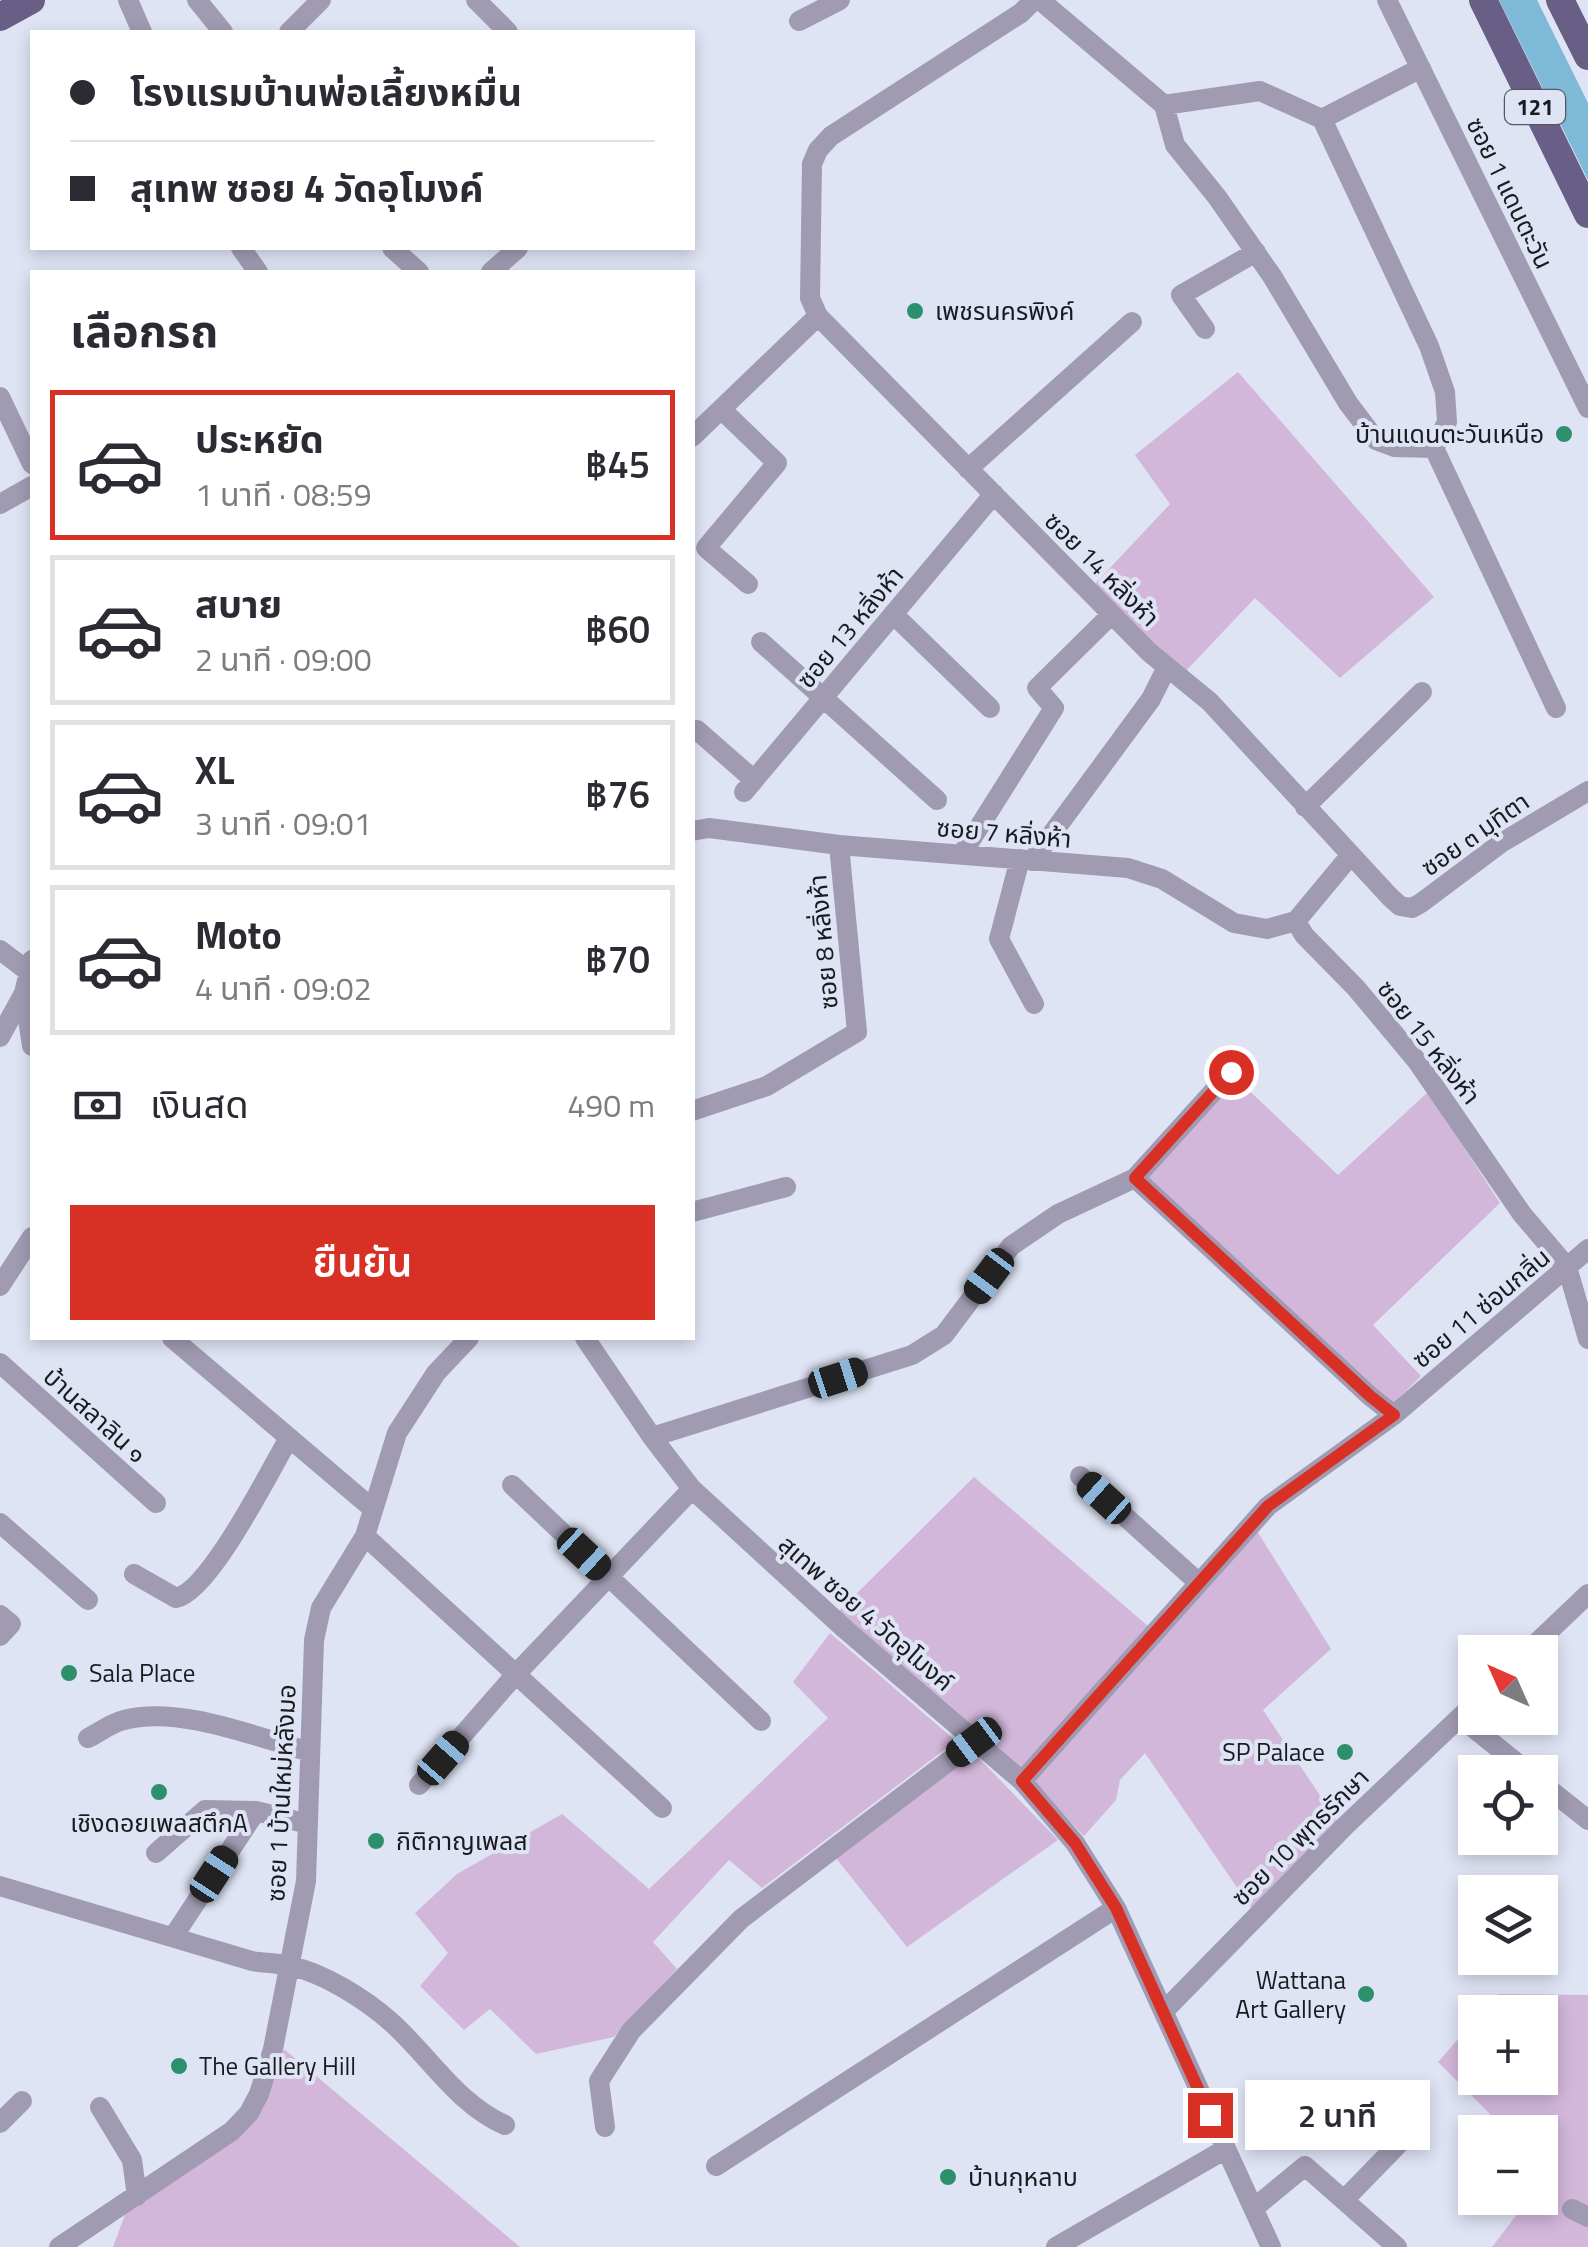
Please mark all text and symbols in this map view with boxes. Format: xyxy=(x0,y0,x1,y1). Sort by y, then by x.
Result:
text: โรงแรมบ้านพ่อเลี้ยงหมื่น xyxy=(130,63,522,121)
road number: 121 xyxy=(1505,90,1565,124)
street label: ซอย 1 แดนตะวัน xyxy=(1457,111,1563,275)
text: สุเทพ ซอย 4 วัดอุโมงค์ xyxy=(130,159,484,217)
place label: เพชรนครพิงค์ xyxy=(935,292,1074,330)
text: เลือกรถ xyxy=(70,296,218,364)
marker: เพชรนครพิงค์ xyxy=(904,300,926,322)
text: ประหยัด xyxy=(195,410,324,468)
place label: บ้านแดนตะวันเหนือ xyxy=(1355,415,1544,453)
icon: car xyxy=(75,420,165,510)
marker: บ้านแดนตะวันเหนือ xyxy=(1553,423,1575,445)
text: ฿45 xyxy=(585,435,650,493)
text: 1 นาที · 08:59 xyxy=(195,470,372,518)
street label: ซอย 14 หลิ่งห้า xyxy=(1036,503,1168,635)
street label: ซอย 13 หลิ่งห้า xyxy=(787,558,913,696)
text: สบาย xyxy=(195,575,282,633)
icon: car xyxy=(75,585,165,675)
text: ฿60 xyxy=(585,600,650,658)
text: 2 นาที · 09:00 xyxy=(195,635,372,683)
text: XL xyxy=(195,741,235,799)
icon: car xyxy=(75,750,165,840)
text: ฿76 xyxy=(585,765,650,823)
street label: ซอย ๓ มุทิตา xyxy=(1413,783,1537,885)
text: 3 นาที · 09:01 xyxy=(195,799,372,847)
street label: ซอย 7 หลิ่งห้า xyxy=(935,808,1073,858)
street label: ซอย 8 หลิ่งห้า xyxy=(798,873,848,1011)
text: Moto xyxy=(195,906,282,964)
icon: car xyxy=(75,915,165,1005)
text: ฿70 xyxy=(585,930,650,988)
text: 4 นาที · 09:02 xyxy=(195,964,372,1012)
street label: ซอย 15 หลิ่งห้า xyxy=(1368,971,1490,1113)
route start xyxy=(1209,1050,1254,1095)
text: เงินสด xyxy=(150,1075,249,1133)
icon: cash xyxy=(70,1078,125,1133)
text: 490 m xyxy=(567,1081,655,1129)
button: ยืนยัน xyxy=(70,1205,655,1320)
street label: ซอย 11 ซ่อนกลิ่น xyxy=(1404,1239,1558,1377)
car xyxy=(959,1243,1019,1309)
car xyxy=(805,1354,871,1402)
street label: บ้านสลาลิน ๑ xyxy=(35,1358,155,1472)
car xyxy=(1072,1467,1136,1529)
car xyxy=(552,1523,616,1585)
street label: สุเทพ ซอย 4 วัดอุโมงค์ xyxy=(770,1526,962,1700)
north arrow xyxy=(1458,1635,1558,1735)
map controls xyxy=(1458,1635,1558,2215)
place label: Sala Place xyxy=(89,1654,195,1692)
marker: Sala Place xyxy=(58,1662,80,1684)
street label: ซอย 1 บ้านใหม่หลังมอ xyxy=(256,1683,306,1903)
car xyxy=(941,1712,1007,1772)
car xyxy=(412,1726,474,1790)
place label: SP Palace xyxy=(1222,1733,1325,1771)
marker: SP Palace xyxy=(1334,1741,1356,1763)
button: locate xyxy=(1458,1755,1558,1855)
street label: ซอย 10 พุทธรักษา xyxy=(1222,1759,1378,1915)
marker: เชิงดอยเพลสตึกA xyxy=(148,1781,170,1803)
place label: เชิงดอยเพลสตึกA xyxy=(70,1804,248,1842)
place label: กิติกาญเพลส xyxy=(396,1822,528,1860)
marker: กิติกาญเพลส xyxy=(365,1830,387,1852)
car xyxy=(185,1841,243,1907)
button: layers xyxy=(1458,1875,1558,1975)
place label: Wattana Art Gallery xyxy=(1235,1961,1346,2028)
marker: Wattana Art Gallery xyxy=(1355,1983,1377,2005)
button: + xyxy=(1458,1995,1558,2095)
place label: The Gallery Hill xyxy=(199,2047,356,2085)
marker: The Gallery Hill xyxy=(168,2055,190,2077)
callout: 2 นาที xyxy=(1245,2080,1430,2150)
text: 2 นาที xyxy=(1298,2091,1377,2139)
route end xyxy=(1188,2093,1233,2138)
button: − xyxy=(1458,2115,1558,2215)
place label: บ้านกุหลาบ xyxy=(968,2158,1078,2196)
marker: บ้านกุหลาบ xyxy=(937,2166,959,2188)

